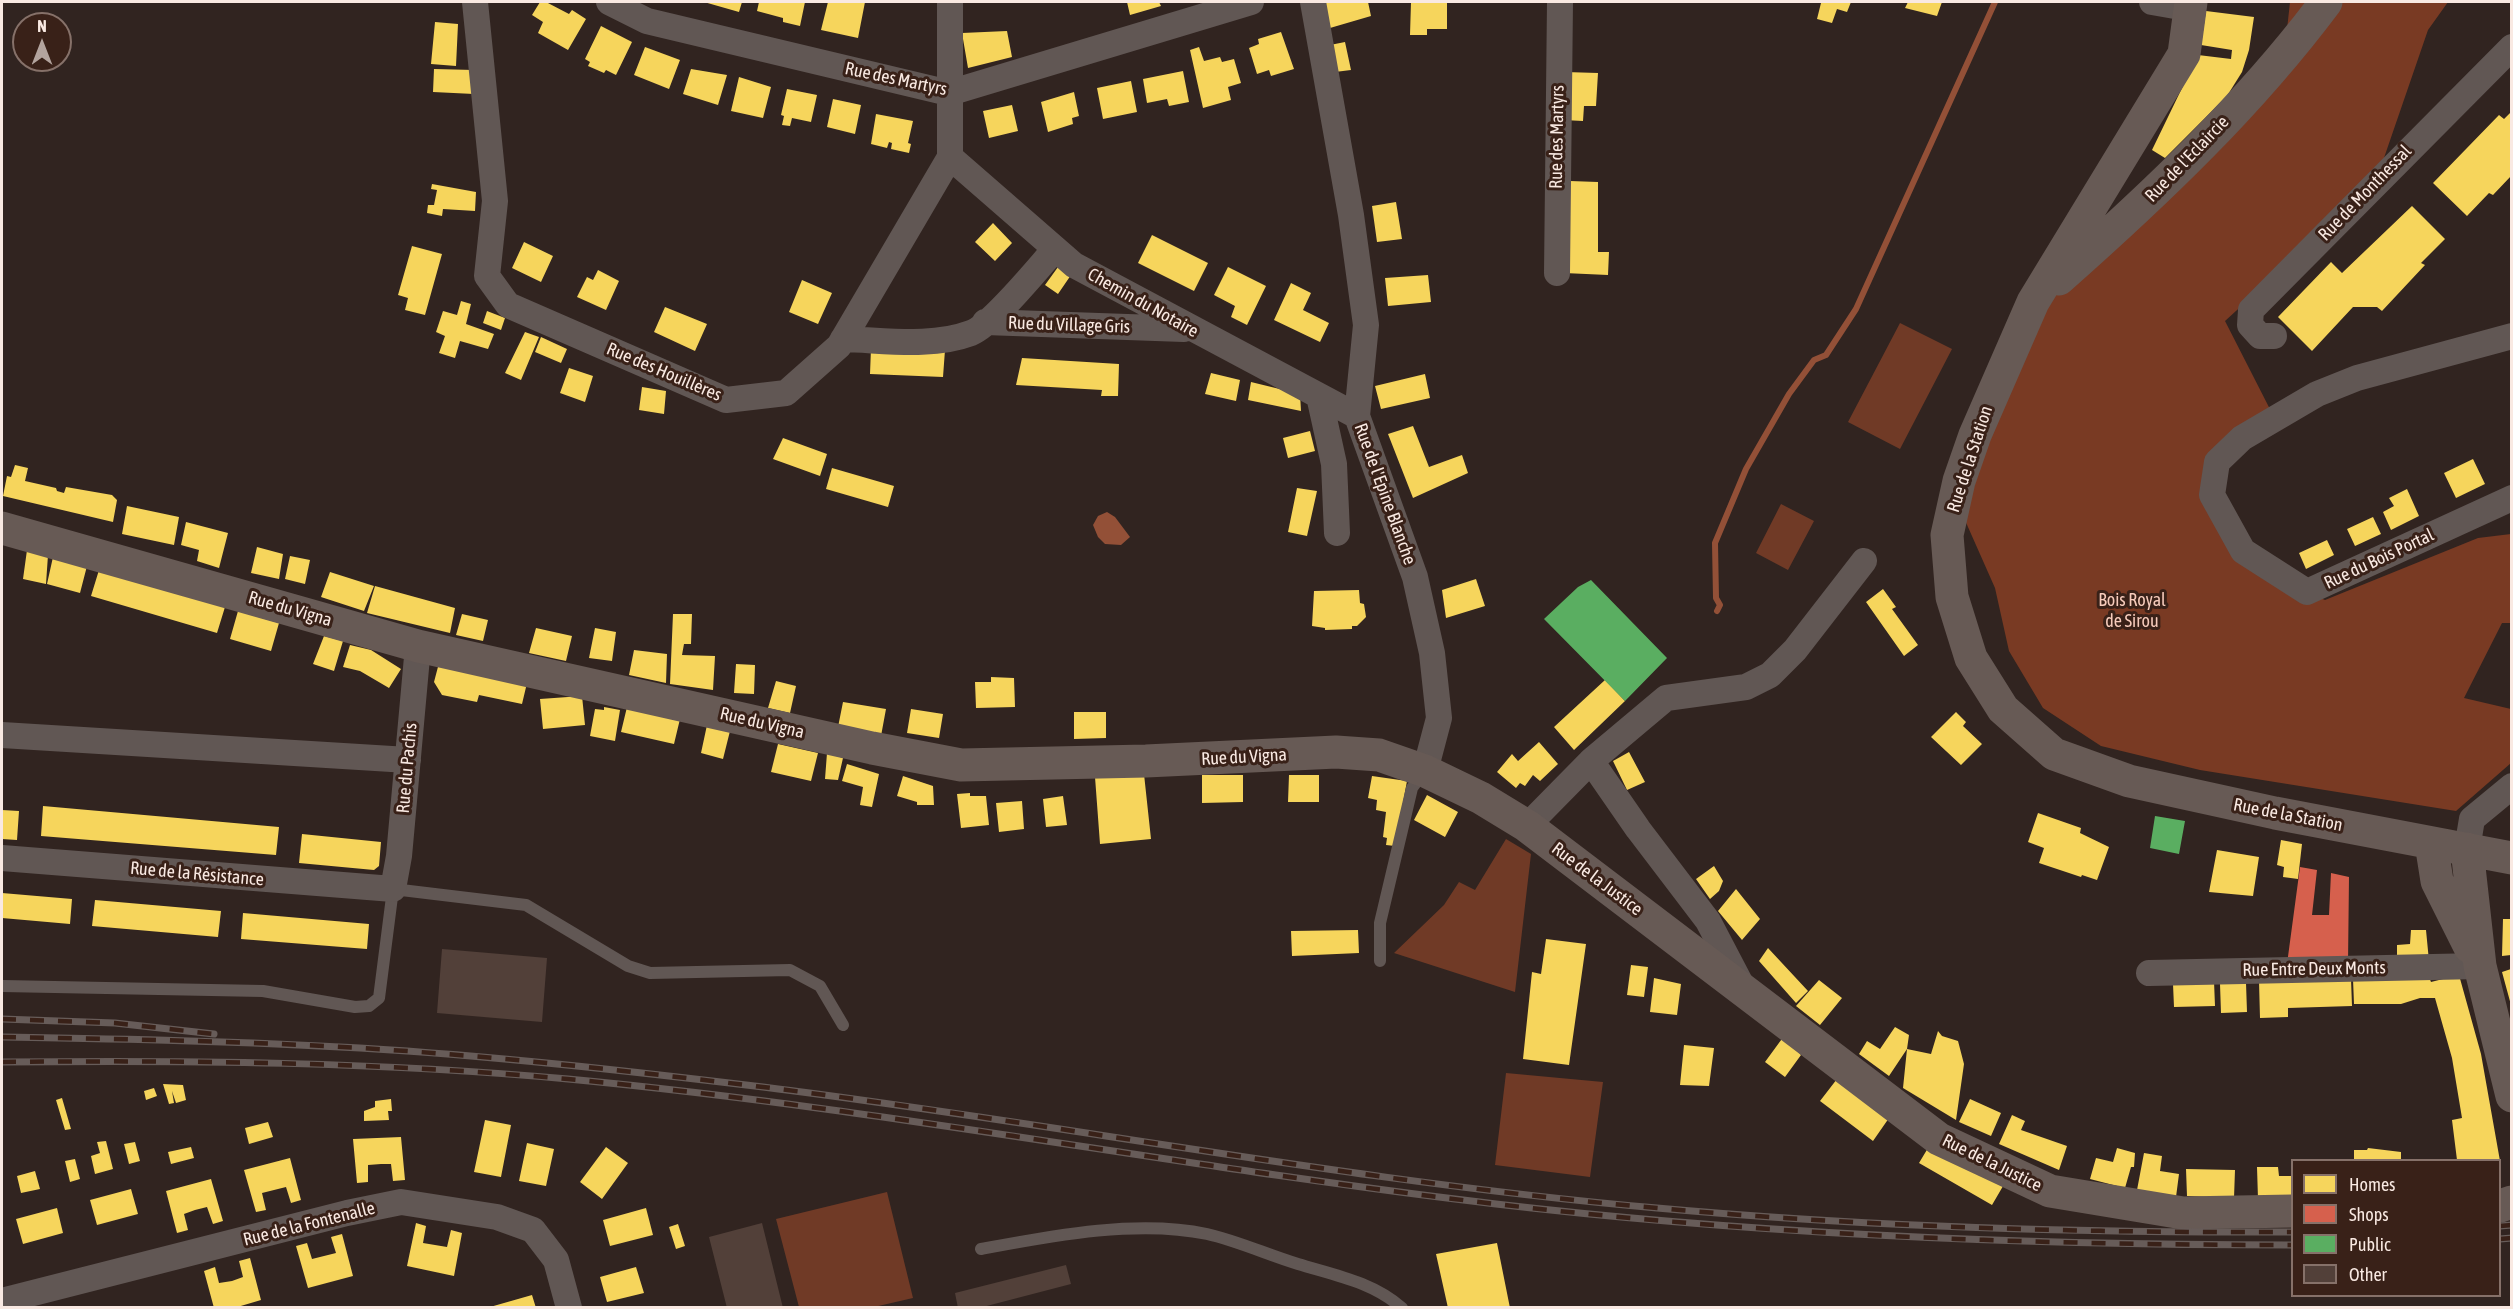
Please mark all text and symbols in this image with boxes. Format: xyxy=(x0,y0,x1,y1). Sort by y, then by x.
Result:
north arrow xyxy=(12,12,72,72)
text: N xyxy=(37,17,47,35)
street label: Rue des Martyrs xyxy=(843,58,949,100)
street label: Rue des Martyrs xyxy=(1545,85,1569,189)
street label: Rue de l'Eclaircie xyxy=(2141,112,2233,206)
street label: Rue de Monthessal xyxy=(2314,141,2416,245)
street label: Chemin du Notaire xyxy=(1084,264,1202,342)
street label: Rue du Village Gris xyxy=(1008,312,1130,338)
street label: Rue des Houillères xyxy=(603,338,725,406)
street label: Rue de la Station xyxy=(1943,403,1997,515)
street label: Rue de l'Epine Blanche xyxy=(1349,420,1421,568)
street label: Rue du Bois Portal xyxy=(2321,524,2437,594)
street label: Rue du Vigna xyxy=(246,587,334,631)
park label: Bois Royal de Sirou xyxy=(2098,589,2166,632)
street label: Rue du Vigna xyxy=(718,703,806,743)
street label: Rue du Pachis xyxy=(392,722,422,814)
street label: Rue du Vigna xyxy=(1201,744,1287,770)
street label: Rue de la Station xyxy=(2232,794,2344,836)
street label: Rue de la Justice xyxy=(1547,838,1647,920)
street label: Rue de la Résistance xyxy=(129,857,265,891)
street label: Rue Entre Deux Monts xyxy=(2242,957,2386,981)
street label: Rue de la Justice xyxy=(1939,1130,2045,1196)
legend xyxy=(2291,1159,2501,1297)
text: Homes xyxy=(2349,1174,2395,1195)
street label: Rue de la Fontenalle xyxy=(241,1197,377,1251)
text: Shops xyxy=(2349,1204,2389,1225)
text: Public xyxy=(2349,1234,2391,1255)
text: Other xyxy=(2349,1264,2387,1285)

